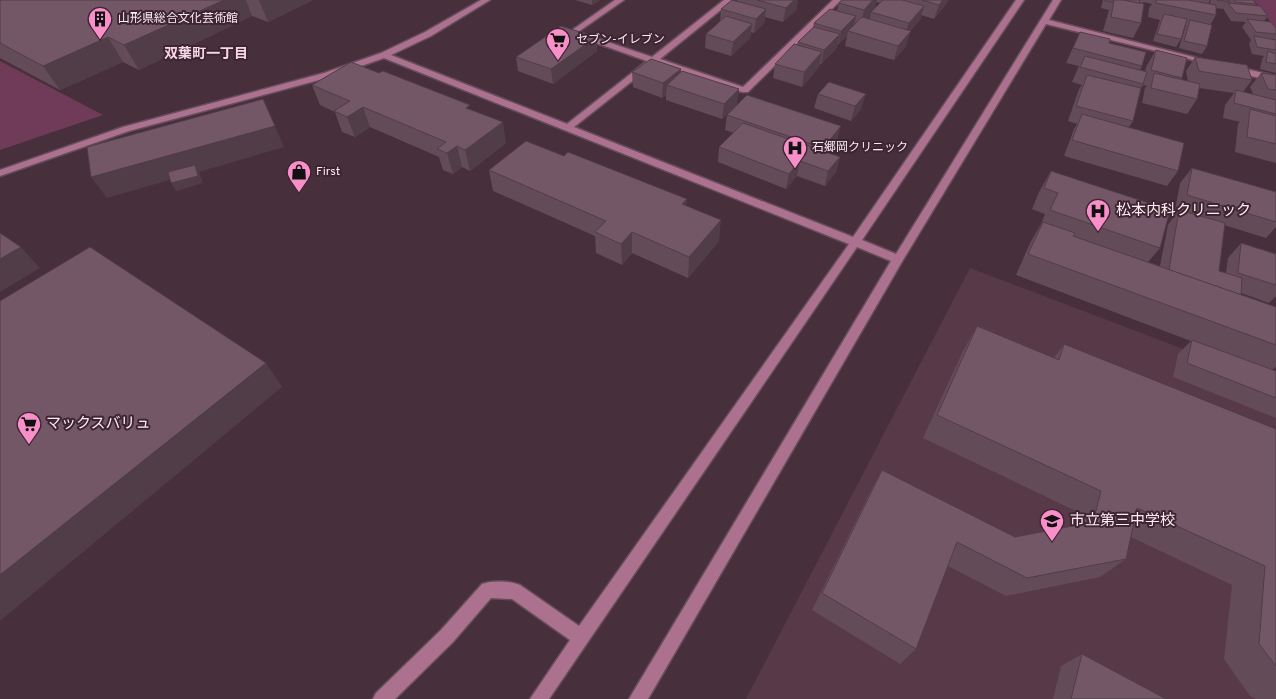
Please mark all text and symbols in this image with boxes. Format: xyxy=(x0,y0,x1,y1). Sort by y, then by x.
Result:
building icon: 山形県総合文化芸術館 xyxy=(87,6,113,40)
place label: 山形県総合文化芸術館 xyxy=(118,11,238,27)
supermarket icon: セブン-イレブン xyxy=(545,27,571,61)
place label: セブン-イレブン xyxy=(576,32,665,48)
district label: 双葉町一丁目 xyxy=(164,46,248,63)
hospital icon: 石郷岡クリニック xyxy=(782,135,808,169)
place label: 石郷岡クリニック xyxy=(812,140,908,156)
shop icon: First xyxy=(286,159,312,193)
place label: First xyxy=(316,164,340,180)
hospital icon: 松本内科クリニック xyxy=(1085,198,1111,232)
place label: 松本内科クリニック xyxy=(1116,202,1251,221)
supermarket icon: マックスバリュ xyxy=(16,411,42,445)
place label: マックスバリュ xyxy=(46,415,151,434)
school or university icon: 市立第三中学校 xyxy=(1039,508,1065,542)
place label: 市立第三中学校 xyxy=(1070,512,1175,531)

